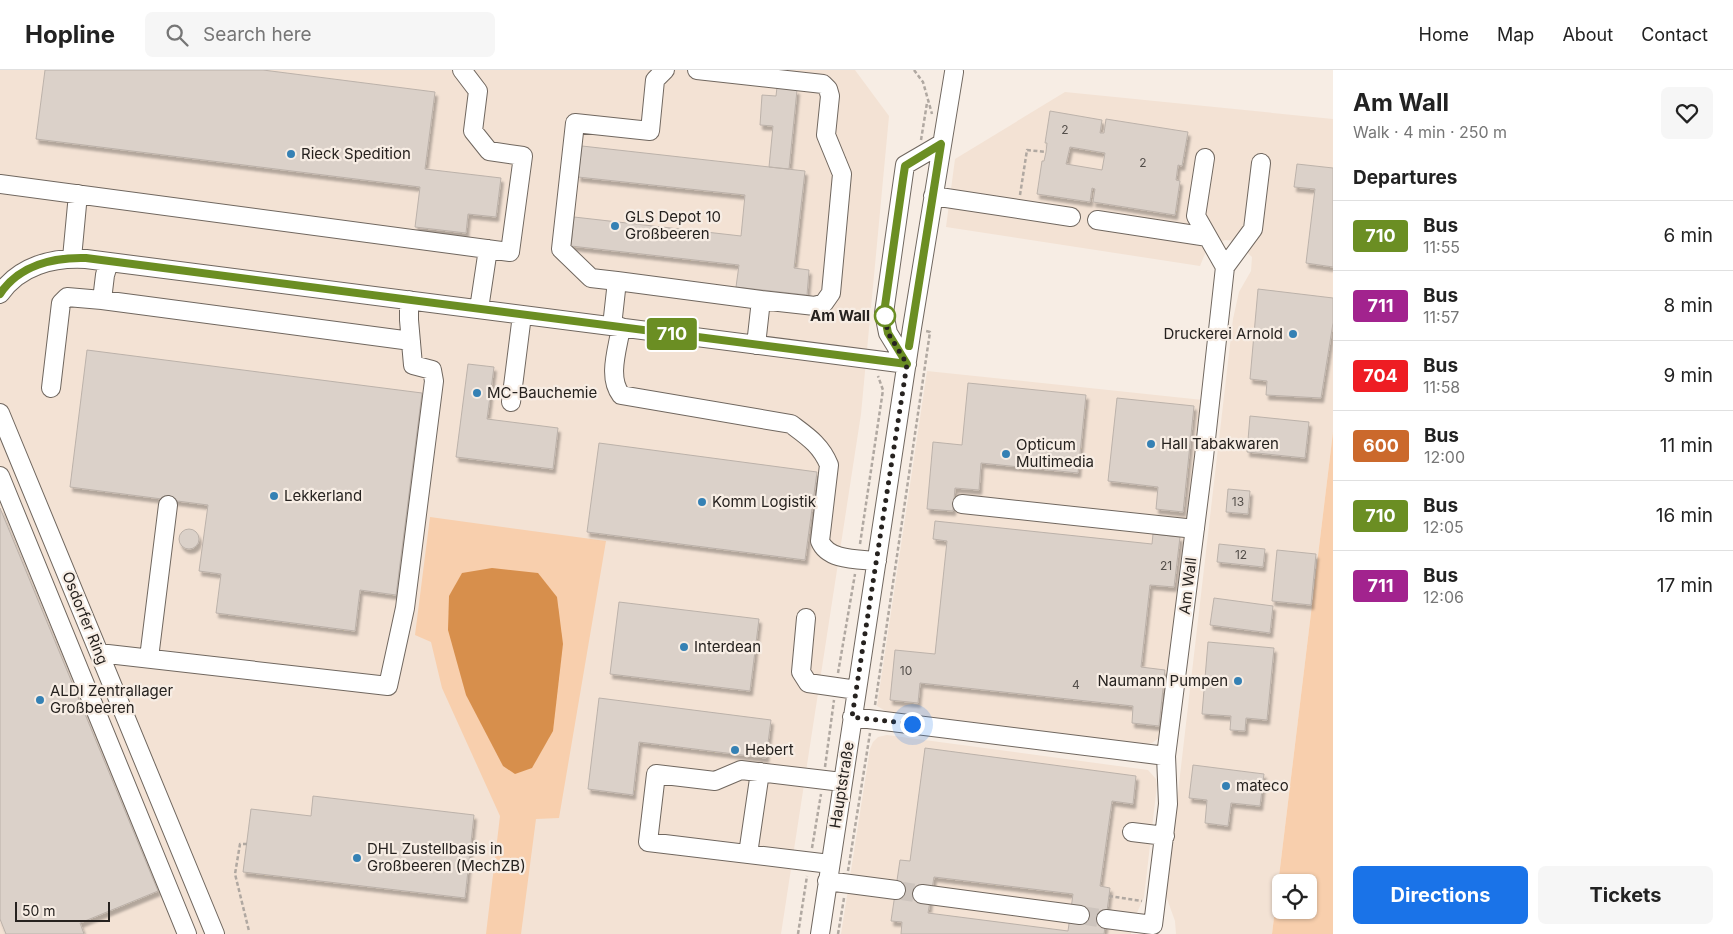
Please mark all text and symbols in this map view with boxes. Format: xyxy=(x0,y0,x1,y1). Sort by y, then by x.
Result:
search box xyxy=(145,12,495,57)
text: Hopline xyxy=(25,20,115,49)
icon: search xyxy=(163,21,191,49)
text: Search here xyxy=(203,23,312,46)
text: Home xyxy=(1419,24,1469,45)
text: Map xyxy=(1497,24,1534,45)
text: About xyxy=(1562,24,1613,45)
text: Contact xyxy=(1641,24,1708,45)
button: heart xyxy=(1661,87,1713,139)
text: Am Wall xyxy=(1353,88,1449,117)
house number: 2 xyxy=(1061,122,1069,137)
text: Walk · 4 min · 250 m xyxy=(1353,122,1507,142)
place label: Rieck Spedition xyxy=(301,144,411,163)
marker: Rieck Spedition xyxy=(285,148,297,160)
house number: 2 xyxy=(1139,155,1147,170)
text: Departures xyxy=(1353,166,1457,189)
place label: GLS Depot 10 Großbeeren xyxy=(625,207,721,243)
text: Bus xyxy=(1423,214,1458,237)
marker: GLS Depot 10 Großbeeren xyxy=(609,220,621,232)
text: 6 min xyxy=(1663,224,1713,247)
text: 710 xyxy=(1365,225,1396,246)
text: 11:55 xyxy=(1423,237,1460,257)
text: Bus xyxy=(1423,284,1458,307)
text: 8 min xyxy=(1663,294,1713,317)
text: 711 xyxy=(1368,295,1394,316)
marker: Am Wall xyxy=(874,305,896,327)
place label: Am Wall xyxy=(810,306,870,325)
text: 11:57 xyxy=(1423,307,1459,327)
line badge: 710 xyxy=(643,318,701,350)
text: 710 xyxy=(657,323,687,344)
place label: Druckerei Arnold xyxy=(1164,324,1283,343)
marker: Druckerei Arnold xyxy=(1287,328,1299,340)
text: Bus xyxy=(1423,354,1458,377)
text: 9 min xyxy=(1663,364,1713,387)
text: 704 xyxy=(1363,365,1398,386)
text: 11:58 xyxy=(1423,377,1460,397)
place label: MC-Bauchemie xyxy=(487,383,597,402)
marker: MC-Bauchemie xyxy=(471,387,483,399)
text: Bus xyxy=(1424,424,1459,447)
place label: Hall Tabakwaren xyxy=(1161,434,1279,453)
text: 11 min xyxy=(1660,434,1713,457)
place label: Opticum Multimedia xyxy=(1016,435,1094,471)
text: 600 xyxy=(1363,435,1399,456)
marker: Hall Tabakwaren xyxy=(1145,438,1157,450)
text: 12:00 xyxy=(1424,447,1465,467)
marker: Opticum Multimedia xyxy=(1000,448,1012,460)
place label: Lekkerland xyxy=(284,486,362,505)
marker: Lekkerland xyxy=(268,490,280,502)
place label: Komm Logistik xyxy=(712,492,817,511)
house number: 13 xyxy=(1232,494,1244,509)
text: Bus xyxy=(1423,494,1458,517)
marker: Komm Logistik xyxy=(696,496,708,508)
text: 16 min xyxy=(1656,504,1713,527)
text: 710 xyxy=(1365,505,1396,526)
text: 12:05 xyxy=(1423,517,1464,537)
house number: 12 xyxy=(1235,547,1247,562)
street label: Am Wall xyxy=(1175,556,1200,616)
house number: 21 xyxy=(1160,558,1172,573)
text: Bus xyxy=(1423,564,1458,587)
street label: Osdorfer Ring xyxy=(58,569,113,667)
text: 17 min xyxy=(1657,574,1713,597)
text: 711 xyxy=(1368,575,1394,596)
text: 12:06 xyxy=(1423,587,1464,607)
place label: Interdean xyxy=(694,637,761,656)
marker: Interdean xyxy=(678,641,690,653)
house number: 10 xyxy=(900,663,912,678)
place label: Naumann Pumpen xyxy=(1098,671,1228,690)
marker: Naumann Pumpen xyxy=(1232,675,1244,687)
house number: 4 xyxy=(1072,677,1080,692)
place label: ALDI Zentrallager Großbeeren xyxy=(50,681,174,717)
marker: ALDI Zentrallager Großbeeren xyxy=(34,694,46,706)
your location xyxy=(900,712,925,737)
place label: Hebert xyxy=(745,740,794,759)
street label: Hauptstraße xyxy=(825,740,858,830)
marker: Hebert xyxy=(729,744,741,756)
place label: mateco xyxy=(1236,776,1289,795)
marker: mateco xyxy=(1220,780,1232,792)
place label: DHL Zustellbasis in Großbeeren (MechZB) xyxy=(367,839,526,875)
marker: DHL Zustellbasis in Großbeeren (MechZB) xyxy=(351,852,363,864)
button: Directions xyxy=(1353,866,1528,924)
button: Tickets xyxy=(1538,866,1713,924)
map controls xyxy=(1272,874,1317,919)
button: locate xyxy=(1272,874,1317,919)
scale bar xyxy=(15,899,110,922)
text: 50 m xyxy=(22,902,56,919)

